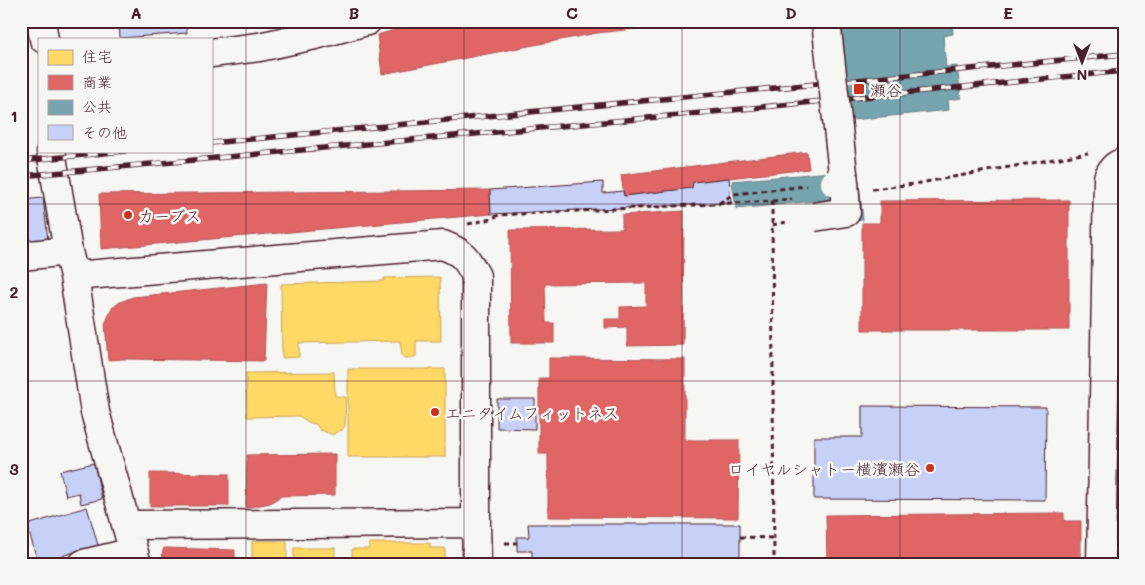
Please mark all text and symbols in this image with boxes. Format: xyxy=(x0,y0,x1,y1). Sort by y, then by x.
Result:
text: A xyxy=(130,2,142,23)
text: B xyxy=(349,2,359,23)
text: C xyxy=(566,2,578,23)
text: D xyxy=(785,2,797,23)
text: E xyxy=(1003,2,1013,23)
legend xyxy=(38,38,212,152)
north arrow xyxy=(1058,38,1108,88)
text: 住宅 xyxy=(82,46,112,66)
text: N xyxy=(1077,66,1087,85)
text: 商業 xyxy=(82,72,112,92)
place label: 瀬谷 xyxy=(870,79,902,100)
marker: 瀬谷 xyxy=(852,82,866,96)
text: 公共 xyxy=(82,96,112,116)
text: 1 xyxy=(10,105,18,126)
text: その他 xyxy=(82,122,127,142)
place label: カーブス xyxy=(138,205,201,226)
marker: カーブス xyxy=(122,209,134,221)
text: 2 xyxy=(10,281,19,302)
place label: エニタイムフィットネス xyxy=(445,402,619,423)
marker: エニタイムフィットネス xyxy=(429,406,441,418)
text: 3 xyxy=(9,458,19,479)
place label: ロイヤルシャトー横濱瀬谷 xyxy=(728,458,920,479)
marker: ロイヤルシャトー横濱瀬谷 xyxy=(924,462,936,474)

